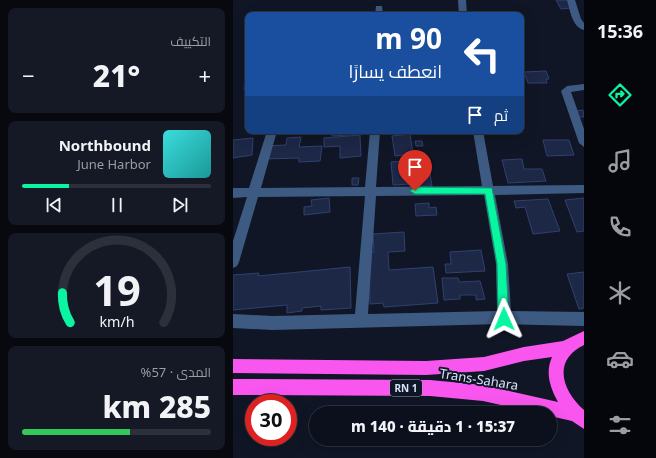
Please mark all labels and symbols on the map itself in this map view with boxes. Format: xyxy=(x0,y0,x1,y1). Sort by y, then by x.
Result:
pin xyxy=(398,150,432,191)
position arrow xyxy=(483,298,525,340)
street label: Trans-Sahara xyxy=(438,364,520,394)
road number: RN 1 xyxy=(390,380,422,396)
speed limit sign: 30 xyxy=(245,394,297,446)

